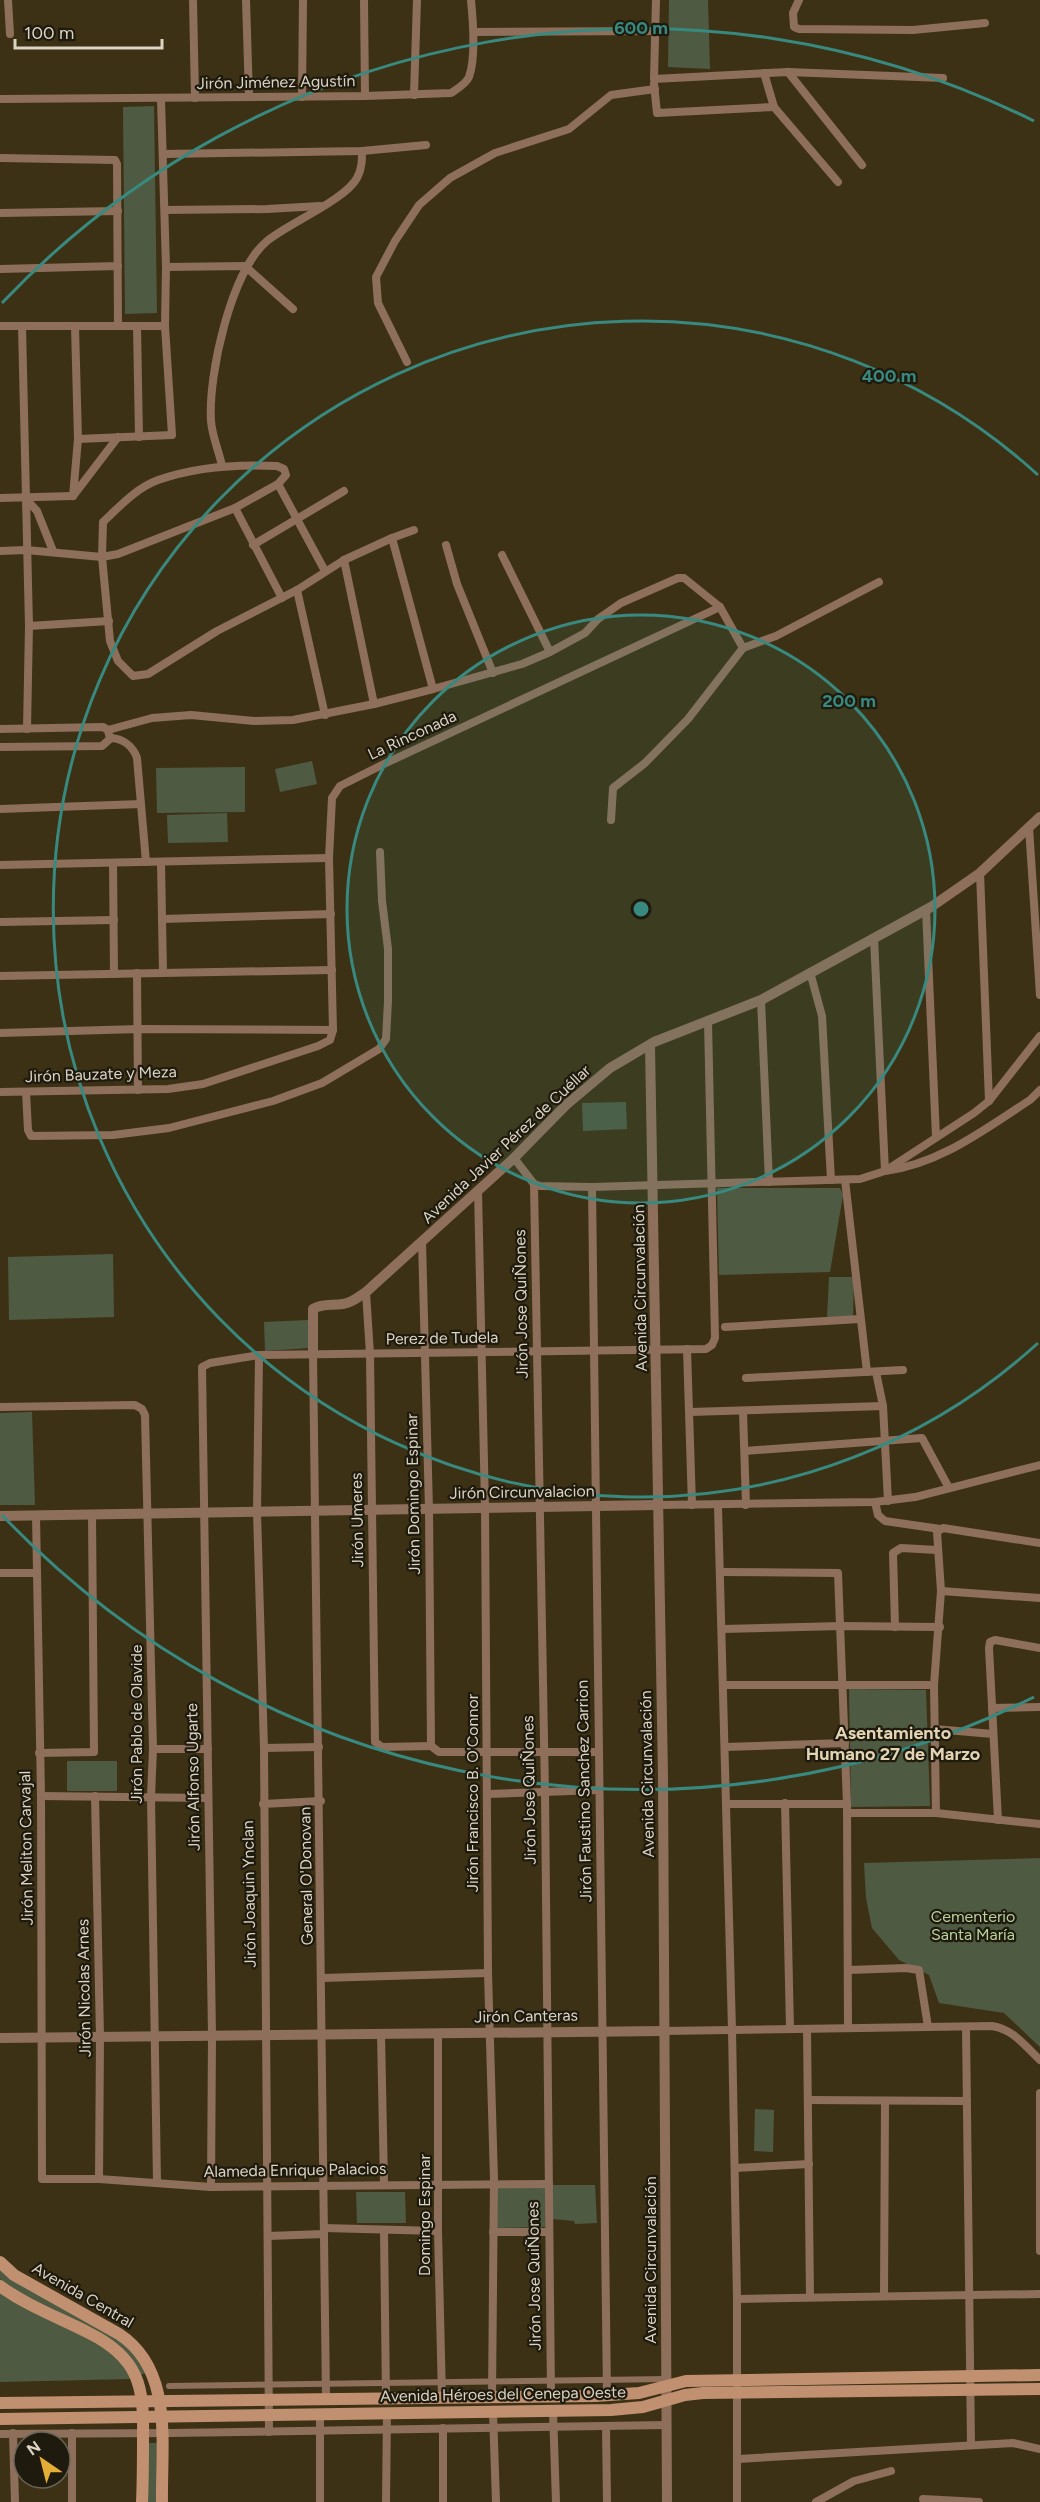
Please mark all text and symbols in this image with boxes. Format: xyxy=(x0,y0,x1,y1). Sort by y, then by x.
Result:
scale bar xyxy=(15,12,162,50)
text: 600 m xyxy=(614,17,668,39)
text: 100 m xyxy=(24,22,74,44)
street label: Jirón Jiménez Agustín xyxy=(197,71,355,93)
text: 400 m xyxy=(862,365,916,387)
text: 200 m xyxy=(822,690,876,712)
street label: La Rinconada xyxy=(365,706,459,764)
centre of rings xyxy=(631,899,651,919)
street label: Avenida Javier Pérez de Cuéllar xyxy=(418,1060,595,1227)
street label: Jirón Bauzate y Meza xyxy=(25,1062,177,1086)
street label: Avenida Circunvalación xyxy=(629,1204,651,1372)
street label: Jirón Jose QuiÑones xyxy=(510,1229,532,1379)
street label: Perez de Tudela xyxy=(386,1328,498,1348)
street label: Jirón Domingo Espinar xyxy=(402,1413,424,1575)
street label: Jirón Umeres xyxy=(347,1472,367,1568)
street label: Jirón Circunvalacion xyxy=(449,1481,595,1503)
street label: Jirón Pablo de Olavide xyxy=(127,1644,146,1804)
street label: Jirón Faustino Sanchez Carrion xyxy=(573,1680,595,1902)
street label: Avenida Circunvalación xyxy=(636,1690,658,1858)
street label: Jirón Francisco B. O'Connor xyxy=(463,1693,482,1892)
street label: Jirón Alfonso Ugarte xyxy=(182,1703,204,1851)
street label: Jirón Jose QuiÑones xyxy=(518,1715,540,1865)
district label: Asentamiento Humano 27 de Marzo xyxy=(806,1722,980,1765)
street label: Jirón Meliton Carvajal xyxy=(15,1771,37,1925)
street label: General O'Donovan xyxy=(295,1806,317,1946)
street label: Jirón Joaquin Ynclan xyxy=(238,1820,260,1968)
park label: Cementerio Santa María xyxy=(931,1907,1015,1944)
street label: Jirón Nicolas Arnes xyxy=(73,1919,95,2057)
street label: Jirón Canteras xyxy=(474,2006,578,2026)
street label: Domingo Espinar xyxy=(415,2154,434,2276)
street label: Alameda Enrique Palacios xyxy=(203,2159,387,2181)
street label: Avenida Circunvalación xyxy=(641,2176,660,2344)
street label: Jirón Jose QuiÑones xyxy=(523,2201,545,2351)
street label: Avenida Central xyxy=(29,2258,137,2332)
street label: Avenida Héroes del Cenepa Oeste xyxy=(380,2382,626,2406)
north arrow xyxy=(12,2430,72,2490)
text: N xyxy=(23,2437,44,2459)

